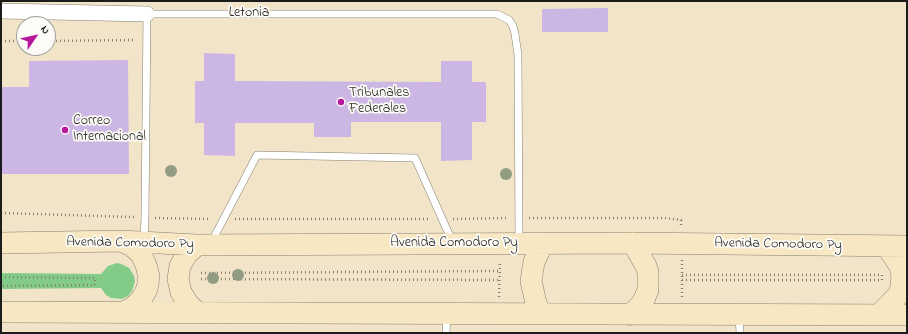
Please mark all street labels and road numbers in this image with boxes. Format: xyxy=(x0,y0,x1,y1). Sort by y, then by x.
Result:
street label: Letonia xyxy=(229,6,269,22)
street label: Avenida Comodoro Py xyxy=(66,234,194,254)
street label: Avenida Comodoro Py xyxy=(714,235,842,255)
street label: Avenida Comodoro Py xyxy=(390,236,518,252)

